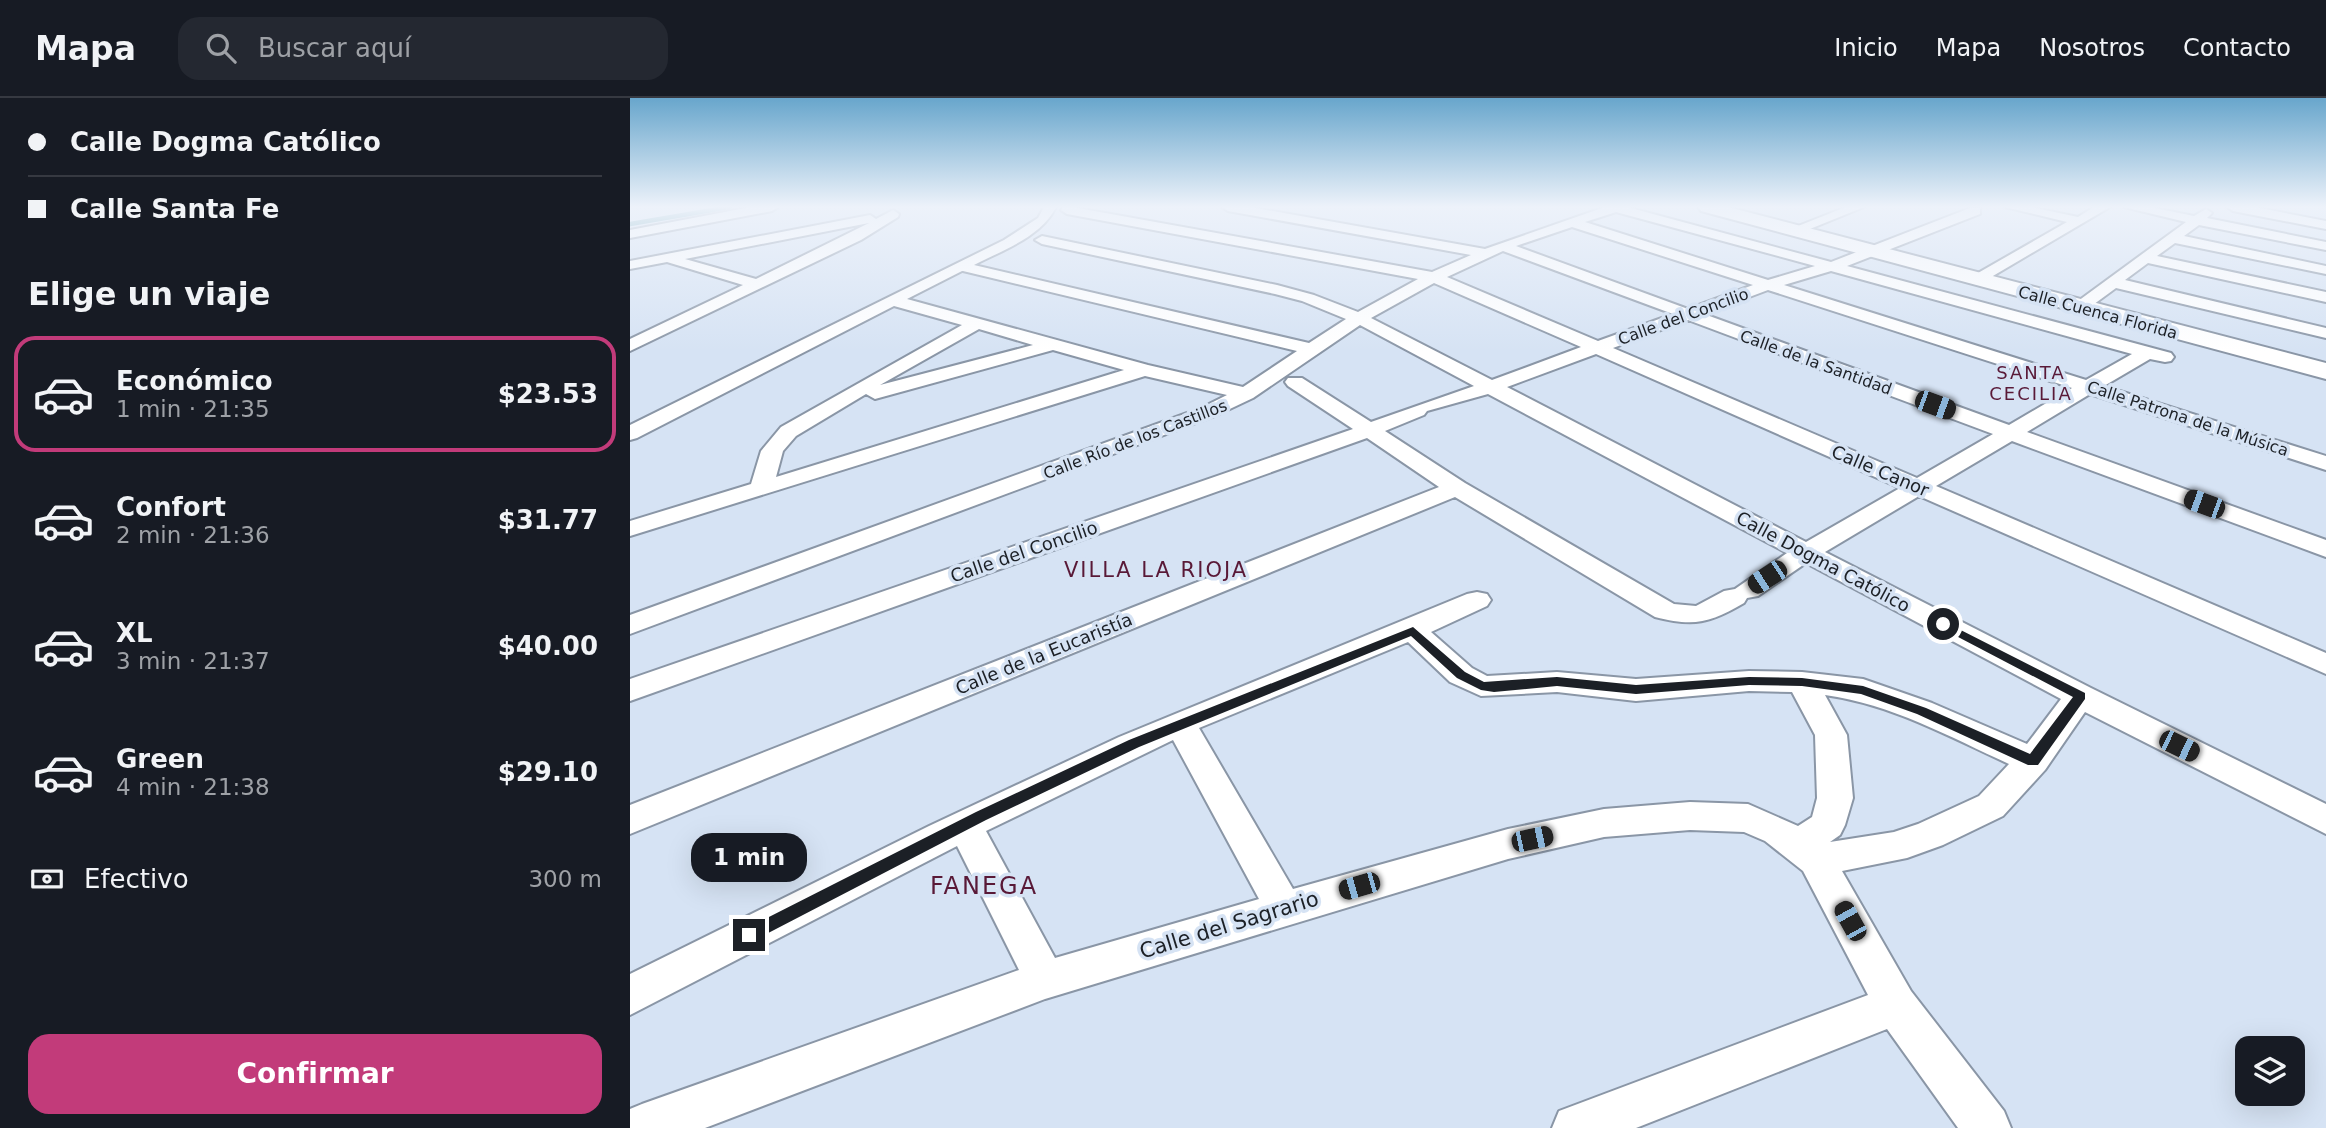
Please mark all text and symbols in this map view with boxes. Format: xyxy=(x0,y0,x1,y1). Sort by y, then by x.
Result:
search box xyxy=(178,17,668,80)
text: Mapa xyxy=(35,29,136,68)
icon: search xyxy=(202,29,240,67)
text: Buscar aquí xyxy=(258,33,411,63)
text: Inicio xyxy=(1834,34,1898,62)
text: Mapa xyxy=(1936,34,2001,62)
text: Nosotros xyxy=(2039,34,2145,62)
text: Contacto xyxy=(2183,34,2291,62)
text: Calle Dogma Católico xyxy=(70,127,381,157)
text: Calle Santa Fe xyxy=(70,194,279,224)
text: Elige un viaje xyxy=(28,275,270,313)
street label: Calle Cuenca Florida xyxy=(2016,282,2180,343)
street label: Calle del Concilio xyxy=(1615,284,1751,349)
street label: Calle de la Santidad xyxy=(1737,326,1894,399)
district label: SANTA CECILIA xyxy=(1989,362,2073,404)
icon: car xyxy=(32,363,95,426)
text: Económico xyxy=(116,366,273,396)
street label: Calle Patrona de la Música xyxy=(2085,377,2291,460)
text: $23.53 xyxy=(498,379,598,409)
car xyxy=(1912,388,1959,422)
text: 1 min · 21:35 xyxy=(116,396,270,422)
street label: Calle Río de los Castillos xyxy=(1041,396,1230,483)
street label: Calle Canor xyxy=(1828,441,1933,501)
car xyxy=(2181,487,2228,521)
icon: car xyxy=(32,489,95,552)
text: Confort xyxy=(116,492,226,522)
text: $31.77 xyxy=(498,505,598,535)
street label: Calle Dogma Católico xyxy=(1733,507,1914,616)
street label: Calle del Concilio xyxy=(947,516,1100,587)
text: 2 min · 21:36 xyxy=(116,522,270,548)
car xyxy=(1744,557,1791,597)
district label: VILLA LA RIOJA xyxy=(1064,558,1248,582)
street label: Calle de la Eucaristía xyxy=(952,608,1135,699)
route start xyxy=(1927,608,1959,640)
icon: car xyxy=(32,615,95,678)
text: XL xyxy=(116,618,153,648)
text: $40.00 xyxy=(498,631,598,661)
text: 3 min · 21:37 xyxy=(116,648,270,674)
car xyxy=(2156,727,2203,765)
icon: car xyxy=(32,741,95,804)
text: Green xyxy=(116,744,204,774)
text: $29.10 xyxy=(498,757,598,787)
text: 4 min · 21:38 xyxy=(116,774,270,800)
car xyxy=(1510,824,1555,854)
callout: 1 min xyxy=(691,834,807,882)
text: 1 min xyxy=(713,844,785,870)
icon: cash xyxy=(28,860,66,898)
text: Efectivo xyxy=(84,864,189,894)
text: 300 m xyxy=(528,866,602,892)
car xyxy=(1336,870,1383,902)
district label: FANEGA xyxy=(930,872,1038,900)
street label: Calle del Sagrario xyxy=(1137,886,1321,964)
car xyxy=(1831,898,1870,944)
route end xyxy=(733,919,765,951)
button: Confirmar xyxy=(28,1034,602,1114)
map controls xyxy=(2235,1036,2305,1106)
button: layers xyxy=(2235,1036,2305,1106)

